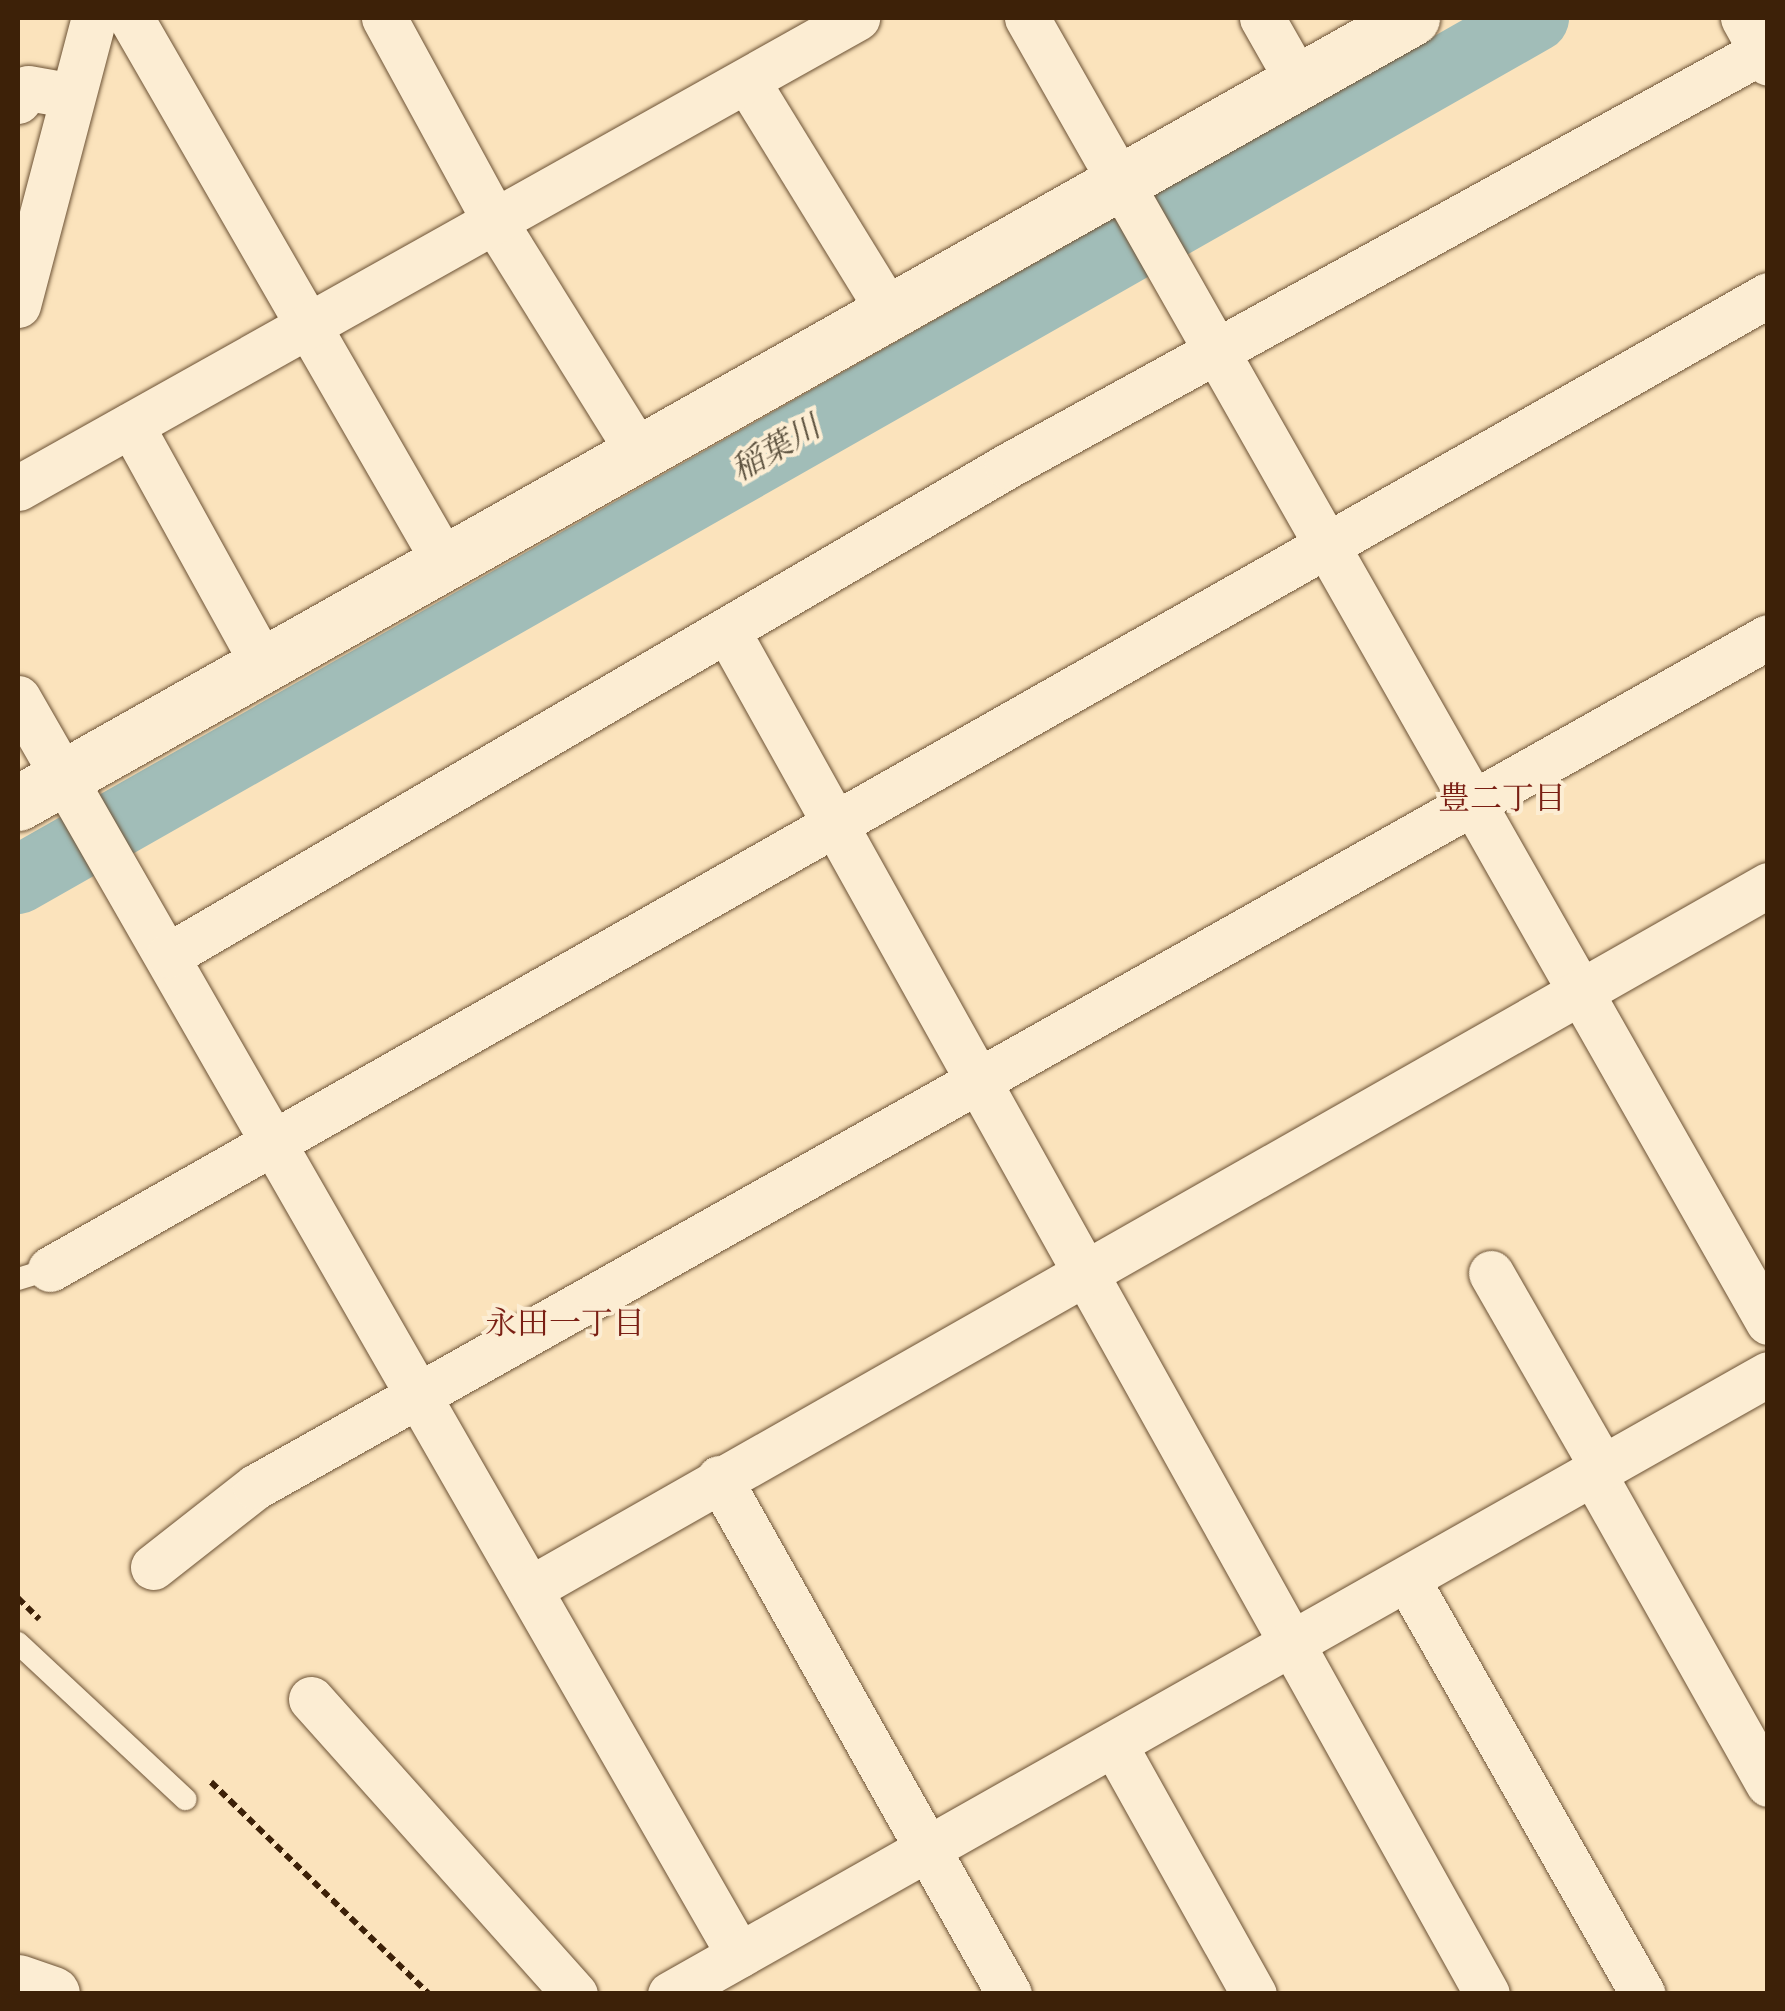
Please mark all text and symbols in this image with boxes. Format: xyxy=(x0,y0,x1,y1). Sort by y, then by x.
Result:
water label: 稲葉川 xyxy=(725,408,827,490)
district label: 豊二丁目 xyxy=(1438,780,1566,818)
district label: 永田一丁目 xyxy=(485,1305,645,1343)

